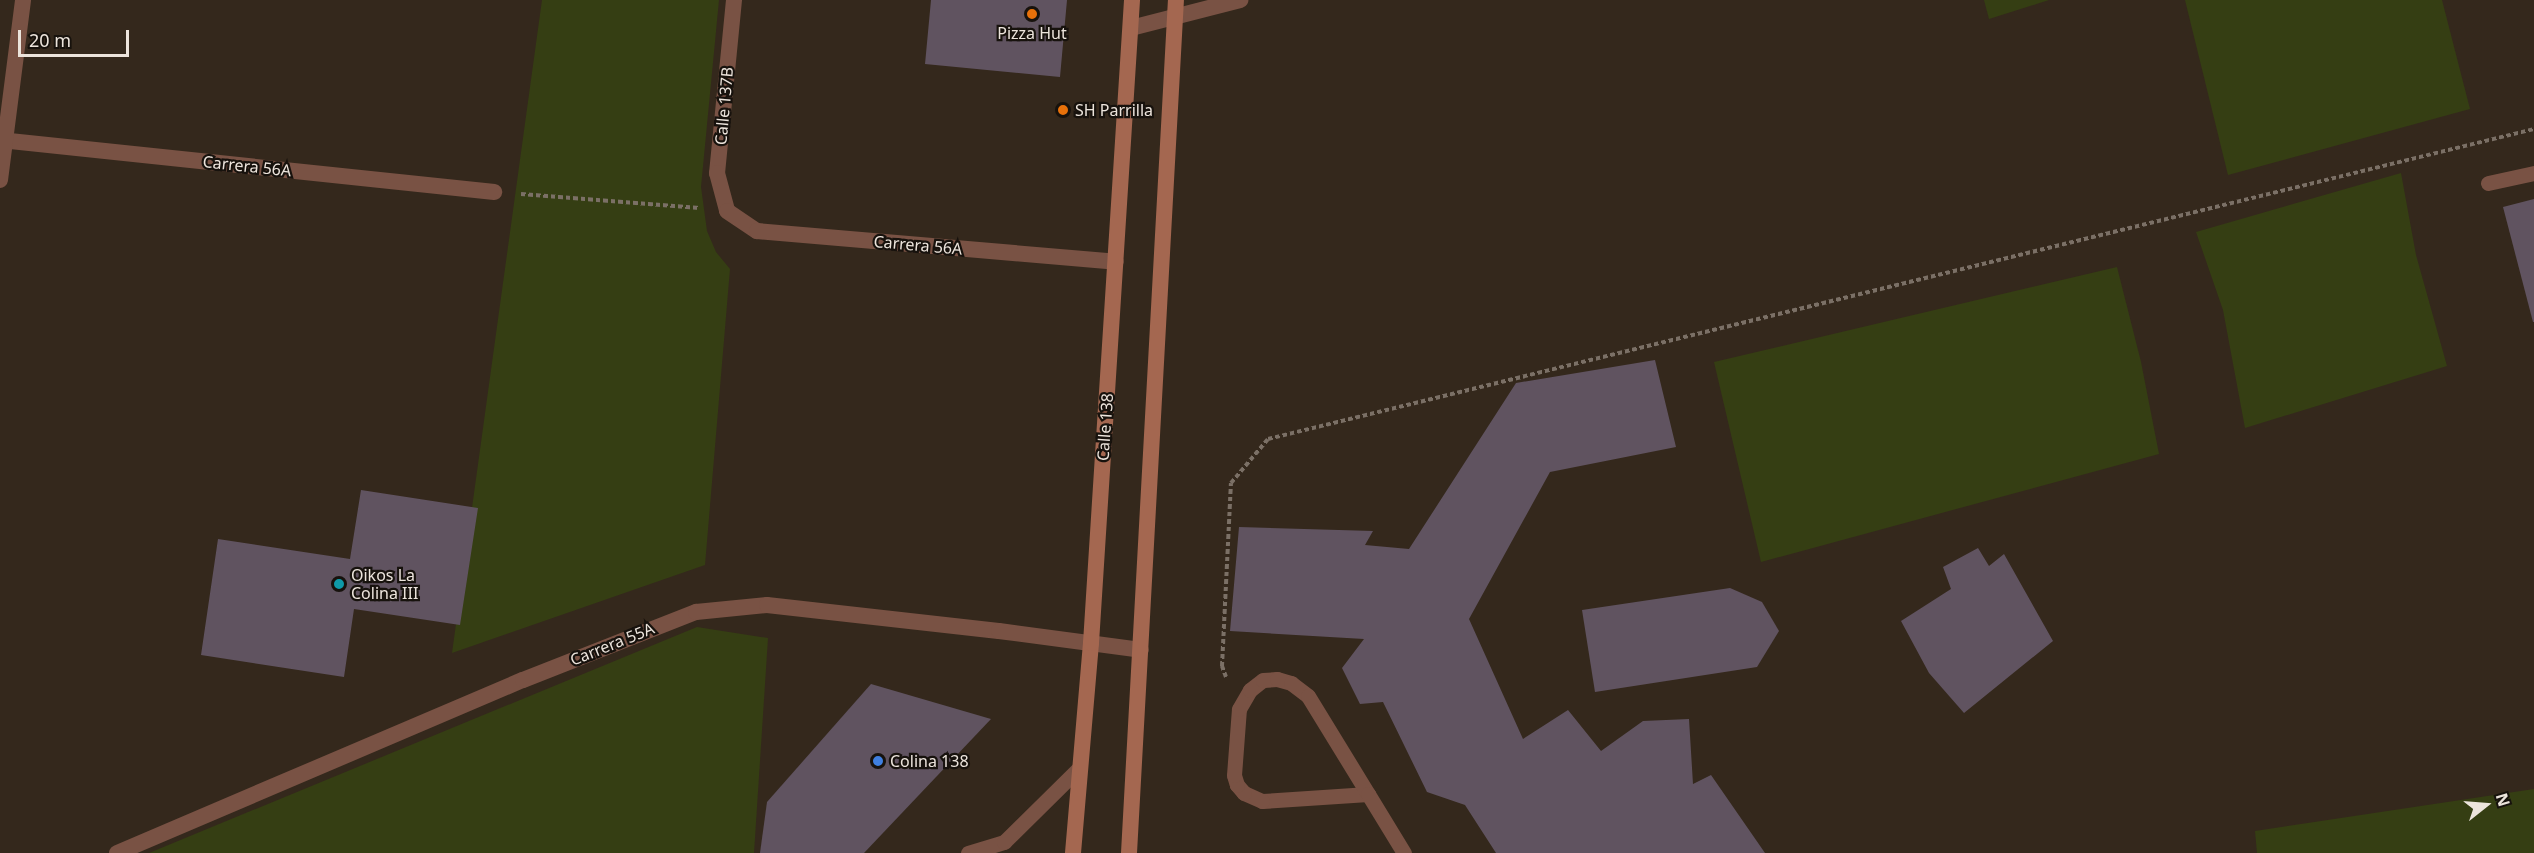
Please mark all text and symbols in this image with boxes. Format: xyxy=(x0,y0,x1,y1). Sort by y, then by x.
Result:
marker: Pizza Hut xyxy=(1025,7,1039,21)
scale bar xyxy=(21,18,132,56)
place label: Pizza Hut xyxy=(997,23,1067,43)
text: 20 m xyxy=(29,28,71,52)
street label: Calle 137B xyxy=(711,66,737,146)
place label: SH Parrilla xyxy=(1075,100,1153,120)
marker: SH Parrilla xyxy=(1056,103,1070,117)
street label: Carrera 56A xyxy=(202,152,292,180)
street label: Carrera 56A xyxy=(873,232,963,258)
street label: Calle 138 xyxy=(1093,392,1117,462)
place label: Oikos La Colina III xyxy=(351,565,418,603)
marker: Oikos La Colina III xyxy=(332,577,346,591)
street label: Carrera 55A xyxy=(567,618,657,670)
place label: Colina 138 xyxy=(890,751,969,771)
marker: Colina 138 xyxy=(871,754,885,768)
north arrow xyxy=(2456,775,2516,835)
text: N xyxy=(2491,790,2516,809)

